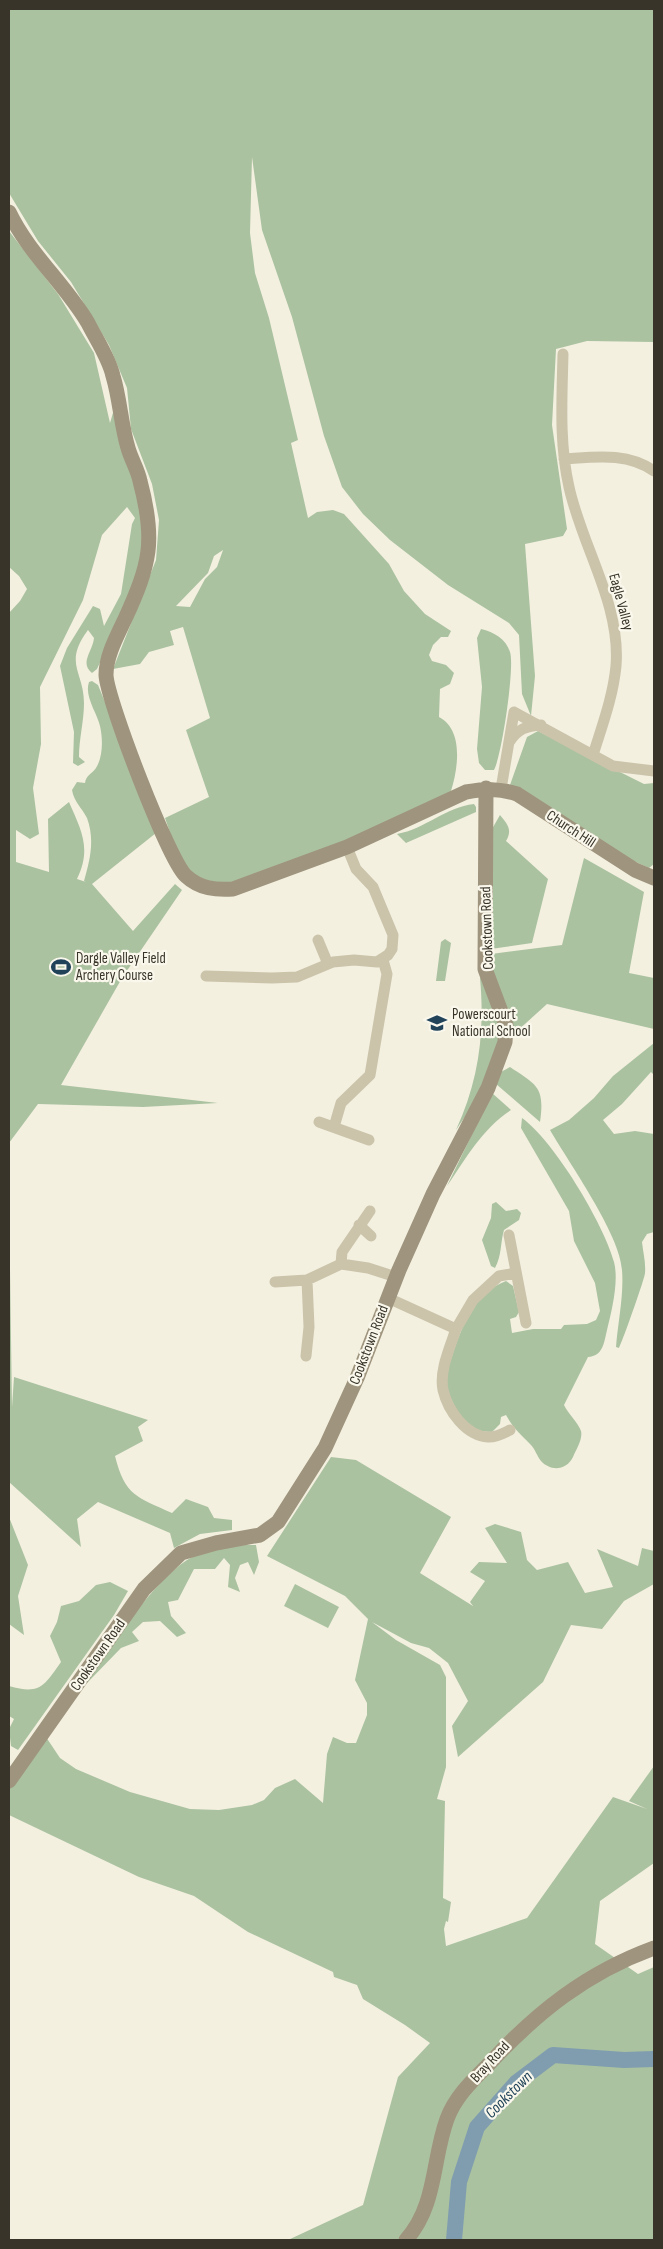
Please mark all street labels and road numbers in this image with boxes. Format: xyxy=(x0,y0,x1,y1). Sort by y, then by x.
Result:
street label: Eagle Valley xyxy=(604,571,638,633)
street label: Church Hill xyxy=(543,806,599,852)
street label: Cookstown Road xyxy=(476,886,498,970)
street label: Cookstown Road xyxy=(345,1303,393,1387)
street label: Cookstown Road xyxy=(66,1615,130,1695)
street label: Bray Road xyxy=(466,2037,514,2087)

